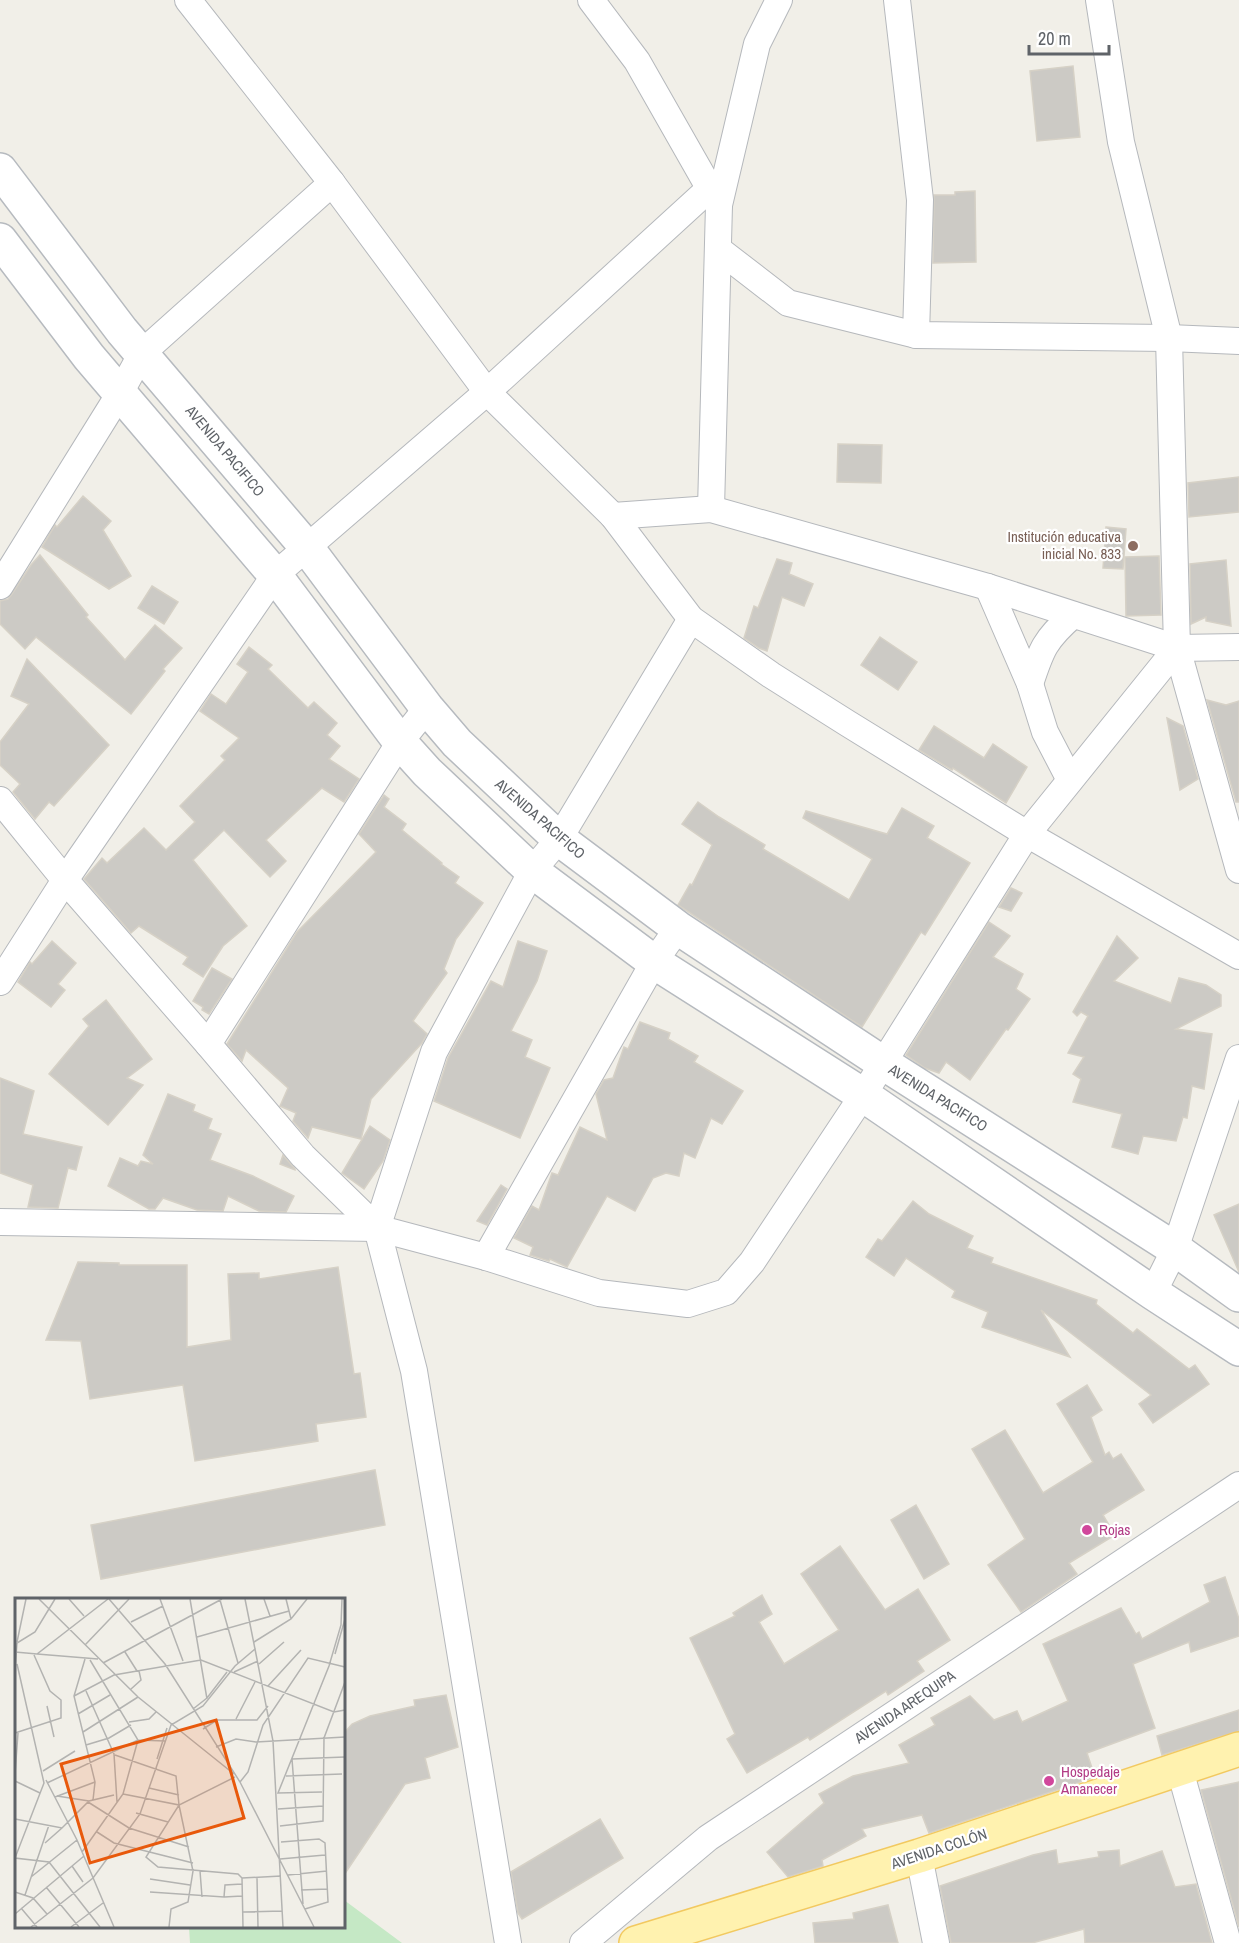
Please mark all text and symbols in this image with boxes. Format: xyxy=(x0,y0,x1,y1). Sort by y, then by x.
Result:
scale bar xyxy=(1029,18,1108,56)
text: 20 m xyxy=(1038,26,1071,51)
street label: AVENIDA PACIFICO xyxy=(180,400,270,501)
place label: Institución educativa inicial No. 833 xyxy=(1007,526,1121,564)
marker: Institución educativa inicial No. 833 xyxy=(1126,539,1140,553)
street label: AVENIDA PACIFICO xyxy=(490,773,590,864)
street label: AVENIDA PACIFICO xyxy=(884,1058,992,1136)
place label: Rojas xyxy=(1099,1519,1130,1540)
marker: Rojas xyxy=(1080,1523,1094,1537)
inset map xyxy=(15,1598,345,1928)
street label: AVENIDA AREQUIPA xyxy=(849,1664,960,1749)
place label: Hospedaje Amanecer xyxy=(1060,1761,1120,1799)
marker: Hospedaje Amanecer xyxy=(1042,1774,1056,1788)
street label: AVENIDA COLÓN xyxy=(887,1823,989,1874)

